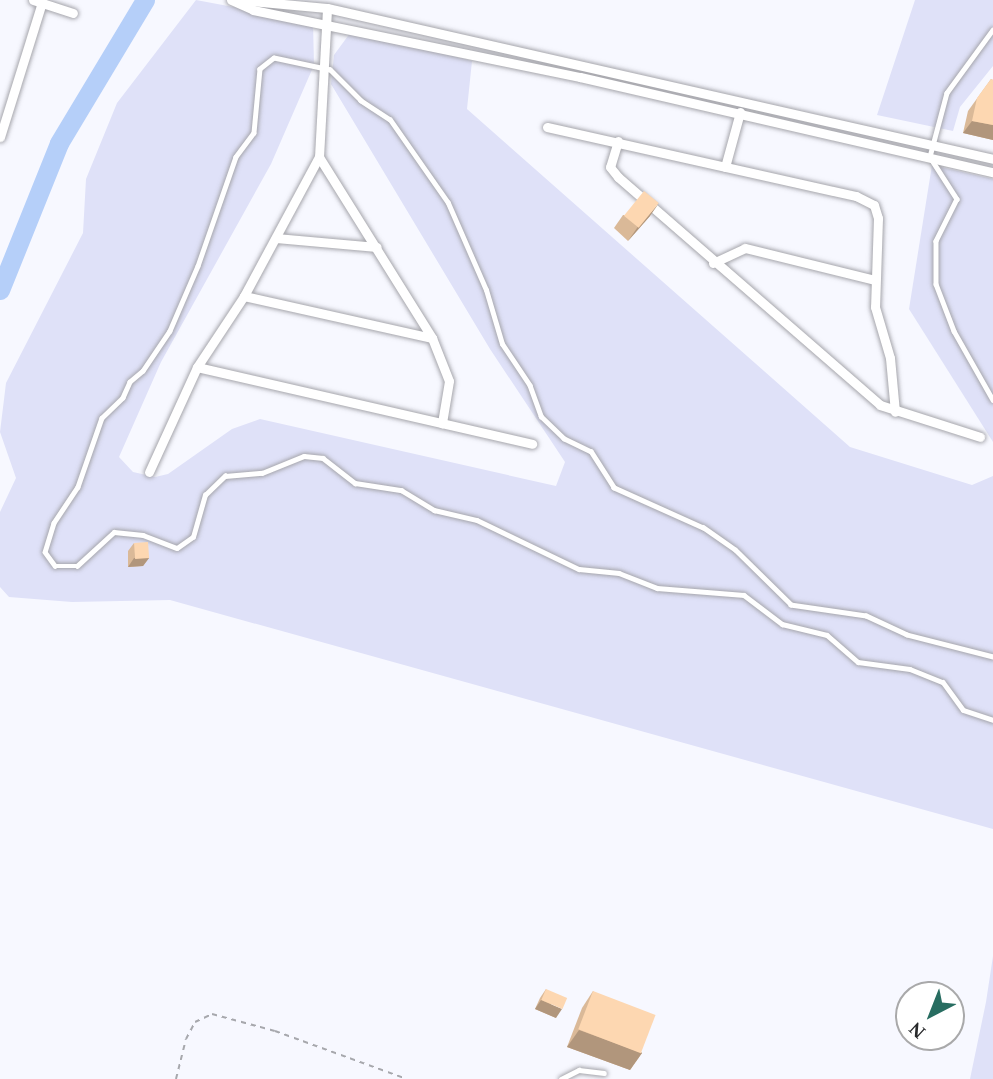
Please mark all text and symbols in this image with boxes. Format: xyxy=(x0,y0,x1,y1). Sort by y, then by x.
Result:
north arrow xyxy=(895,981,965,1051)
text: N xyxy=(905,1018,929,1043)

